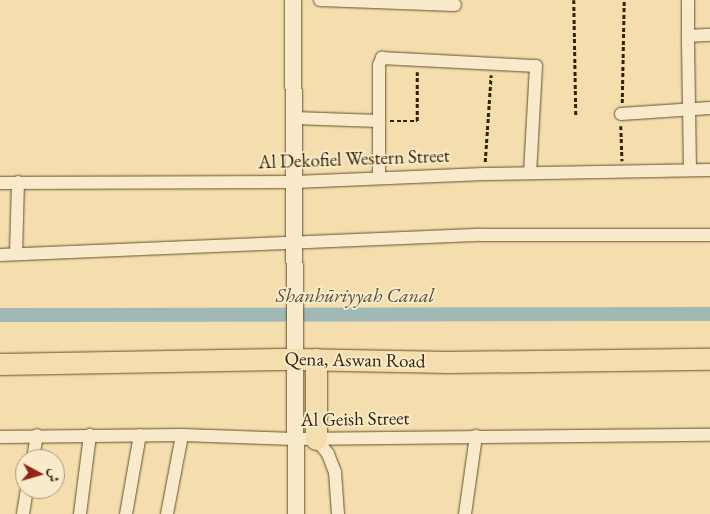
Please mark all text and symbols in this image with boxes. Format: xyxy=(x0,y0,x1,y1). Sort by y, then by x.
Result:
street label: Al Dekofiel Western Street xyxy=(258,144,450,174)
water label: Shanhūriyyah Canal xyxy=(276,283,434,307)
street label: Qena, Aswan Road xyxy=(284,347,426,373)
street label: Al Geish Street xyxy=(300,407,410,431)
north arrow xyxy=(15,449,65,499)
text: ش xyxy=(44,468,64,483)

